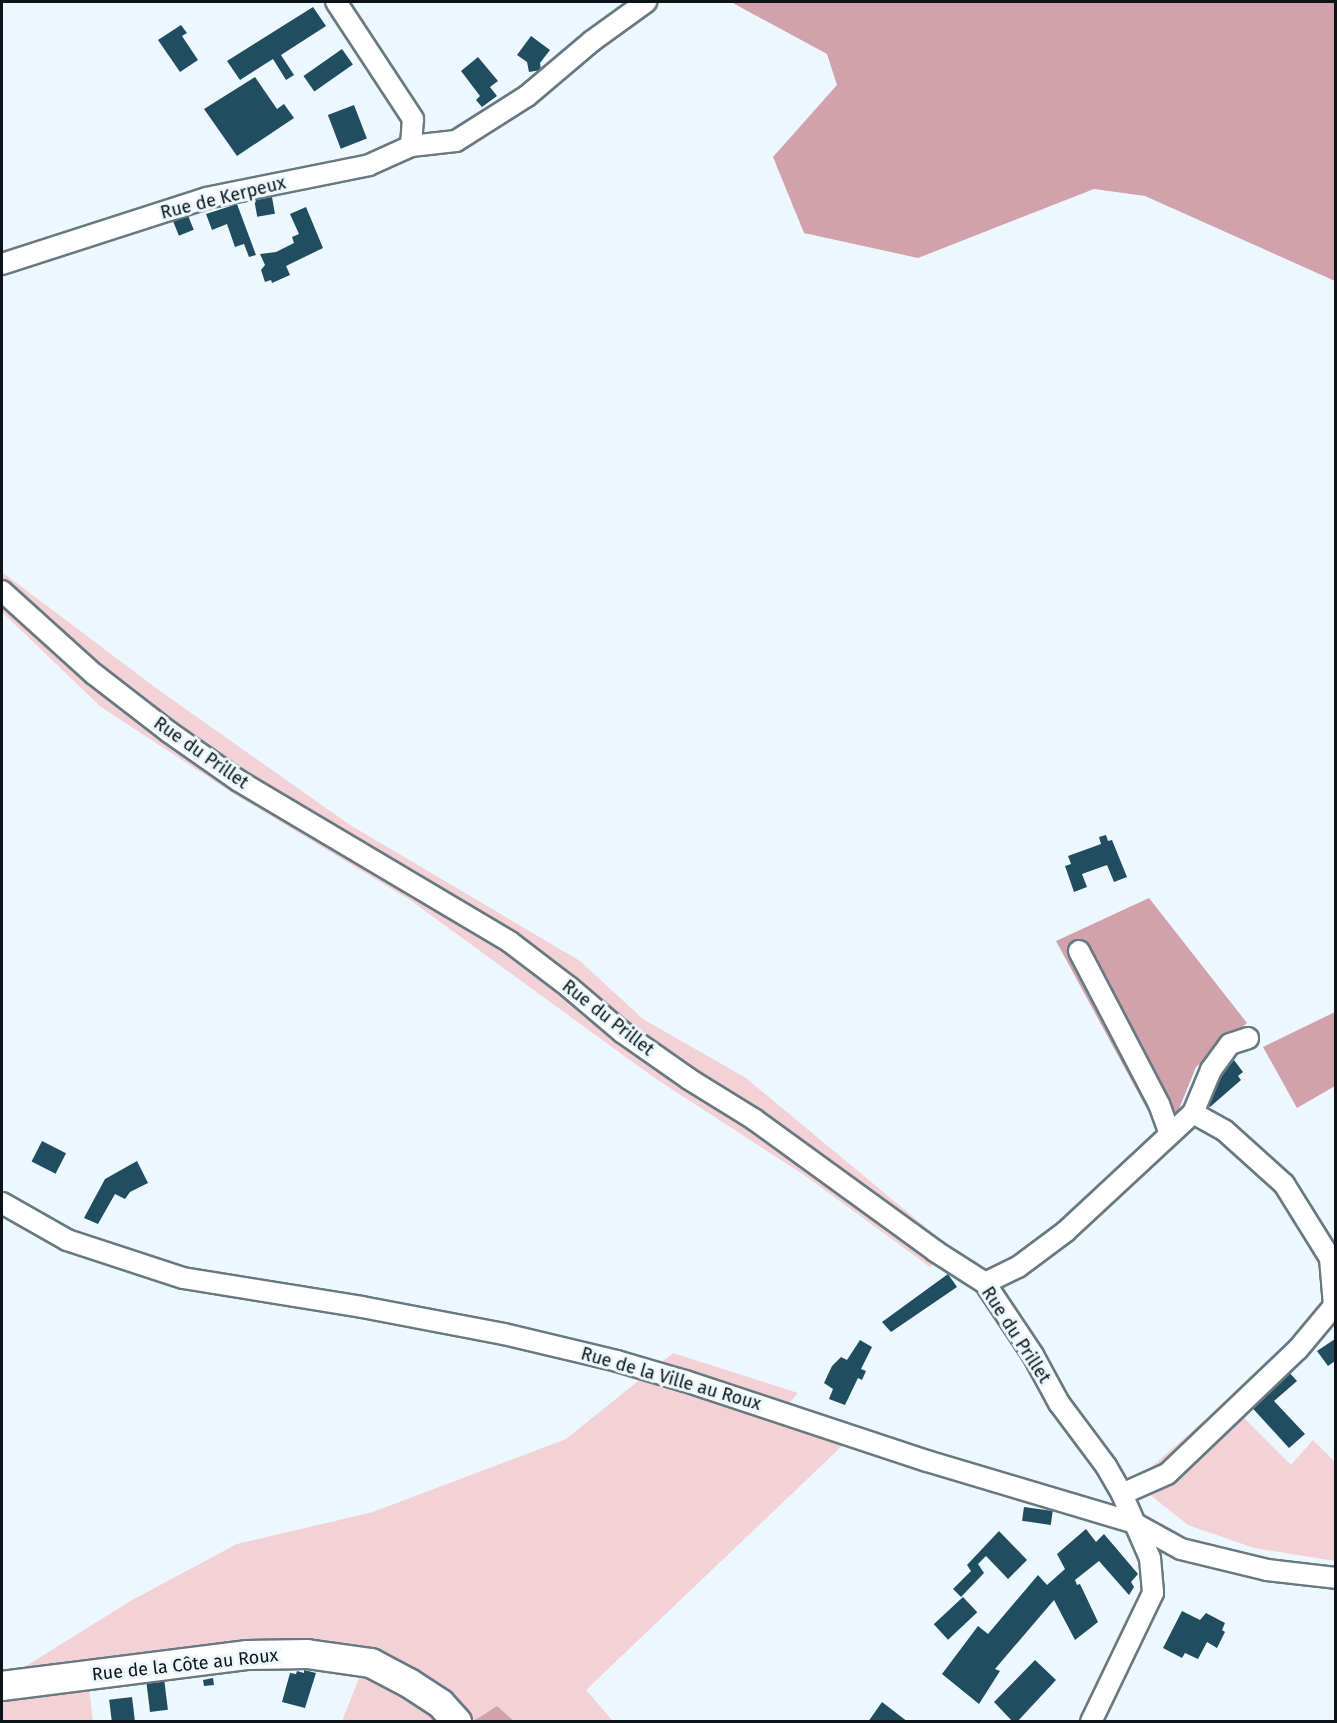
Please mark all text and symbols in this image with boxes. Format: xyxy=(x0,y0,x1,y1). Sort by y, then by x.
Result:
street label: Rue de Kerpeux xyxy=(158,172,288,224)
street label: Rue du Prillet xyxy=(149,712,253,794)
street label: Rue du Prillet xyxy=(558,975,658,1061)
street label: Rue du Prillet xyxy=(977,1283,1055,1387)
street label: Rue de la Ville au Roux xyxy=(578,1343,764,1415)
street label: Rue de la Côte au Roux xyxy=(91,1644,279,1686)

